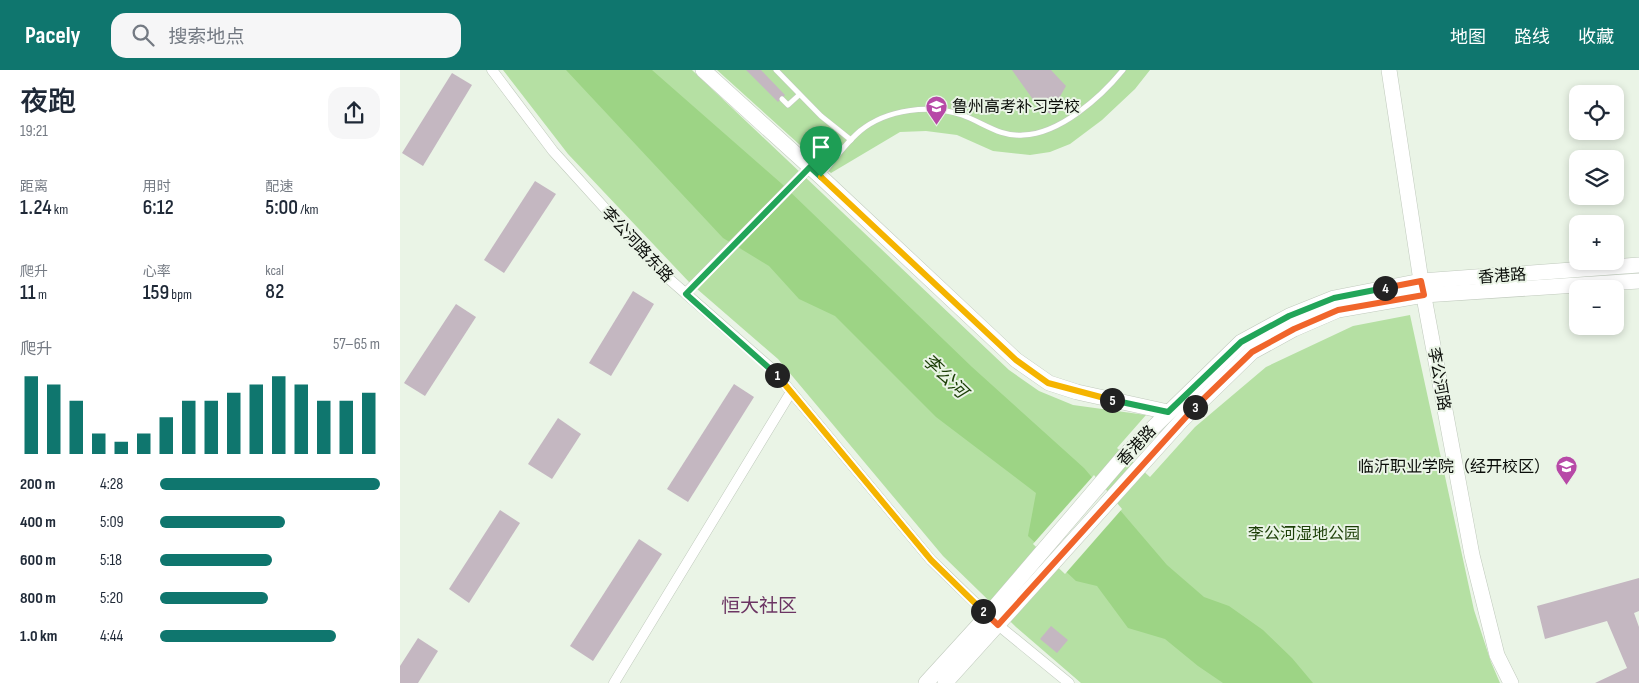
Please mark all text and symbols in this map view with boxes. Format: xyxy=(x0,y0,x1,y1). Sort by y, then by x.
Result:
search box xyxy=(111,13,461,58)
text: Pacely xyxy=(25,21,81,50)
icon: search xyxy=(129,21,157,49)
text: 搜索地点 xyxy=(169,26,245,49)
text: 地图 xyxy=(1450,27,1486,48)
text: 路线 xyxy=(1514,27,1550,48)
text: 收藏 xyxy=(1578,27,1614,48)
map controls xyxy=(1569,85,1624,335)
button: locate xyxy=(1569,85,1624,140)
text: 夜跑 xyxy=(20,86,76,119)
button: share xyxy=(328,87,380,139)
school or university icon: 鲁州高考补习学校 xyxy=(924,94,948,125)
place label: 鲁州高考补习学校 xyxy=(952,97,1080,117)
text: 19:21 xyxy=(20,122,48,141)
pin xyxy=(800,126,842,177)
icon: arrive xyxy=(807,133,835,161)
button: layers xyxy=(1569,150,1624,205)
text: 距离 xyxy=(20,178,48,195)
text: 用时 xyxy=(143,178,171,195)
text: 配速 xyxy=(265,178,293,195)
text: 1.24 xyxy=(20,195,52,220)
text: 6:12 xyxy=(143,195,174,220)
text: 5:00 xyxy=(265,195,298,220)
text: km xyxy=(52,201,68,218)
text: /km xyxy=(298,201,319,218)
street label: 李公河路东路 xyxy=(597,203,677,287)
button: + xyxy=(1569,215,1624,270)
text: kcal xyxy=(265,262,284,279)
text: 爬升 xyxy=(20,263,48,280)
text: 心率 xyxy=(143,263,171,280)
street label: 香港路 xyxy=(1477,265,1527,288)
pin: 4 xyxy=(1372,276,1398,300)
text: 82 xyxy=(265,279,284,304)
text: 11 xyxy=(20,280,36,305)
text: 159 xyxy=(143,280,169,305)
text: 4 xyxy=(1382,280,1389,297)
button: − xyxy=(1569,280,1624,335)
text: m xyxy=(36,286,47,303)
text: bpm xyxy=(169,286,192,303)
text: 57–65 m xyxy=(333,335,380,354)
text: 爬升 xyxy=(20,340,52,359)
street label: 李公河路 xyxy=(1424,346,1453,412)
water label: 李公河 xyxy=(918,350,974,405)
pin: 1 xyxy=(764,362,790,388)
text: 1 xyxy=(775,367,780,384)
pin: 5 xyxy=(1100,388,1124,412)
text: 5 xyxy=(1109,392,1116,409)
pin: 3 xyxy=(1182,394,1208,420)
text: 3 xyxy=(1192,399,1199,416)
street label: 香港路 xyxy=(1114,422,1160,470)
school or university icon: 临沂职业学院（经开校区） xyxy=(1554,454,1578,485)
place label: 临沂职业学院（经开校区） xyxy=(1358,458,1550,477)
text: 200 m xyxy=(20,475,55,494)
text: 4:28 xyxy=(100,475,123,494)
text: 400 m xyxy=(20,513,56,532)
text: 5:09 xyxy=(100,513,124,532)
park label: 李公河湿地公园 xyxy=(1248,525,1360,544)
text: 600 m xyxy=(20,551,56,570)
text: 5:18 xyxy=(100,551,122,570)
text: 800 m xyxy=(20,589,56,608)
text: 5:20 xyxy=(100,589,123,608)
district label: 恒大社区 xyxy=(721,595,797,618)
pin: 2 xyxy=(970,598,996,624)
text: 2 xyxy=(980,603,987,620)
text: 1.0 km xyxy=(20,627,57,646)
text: 4:44 xyxy=(100,627,123,646)

